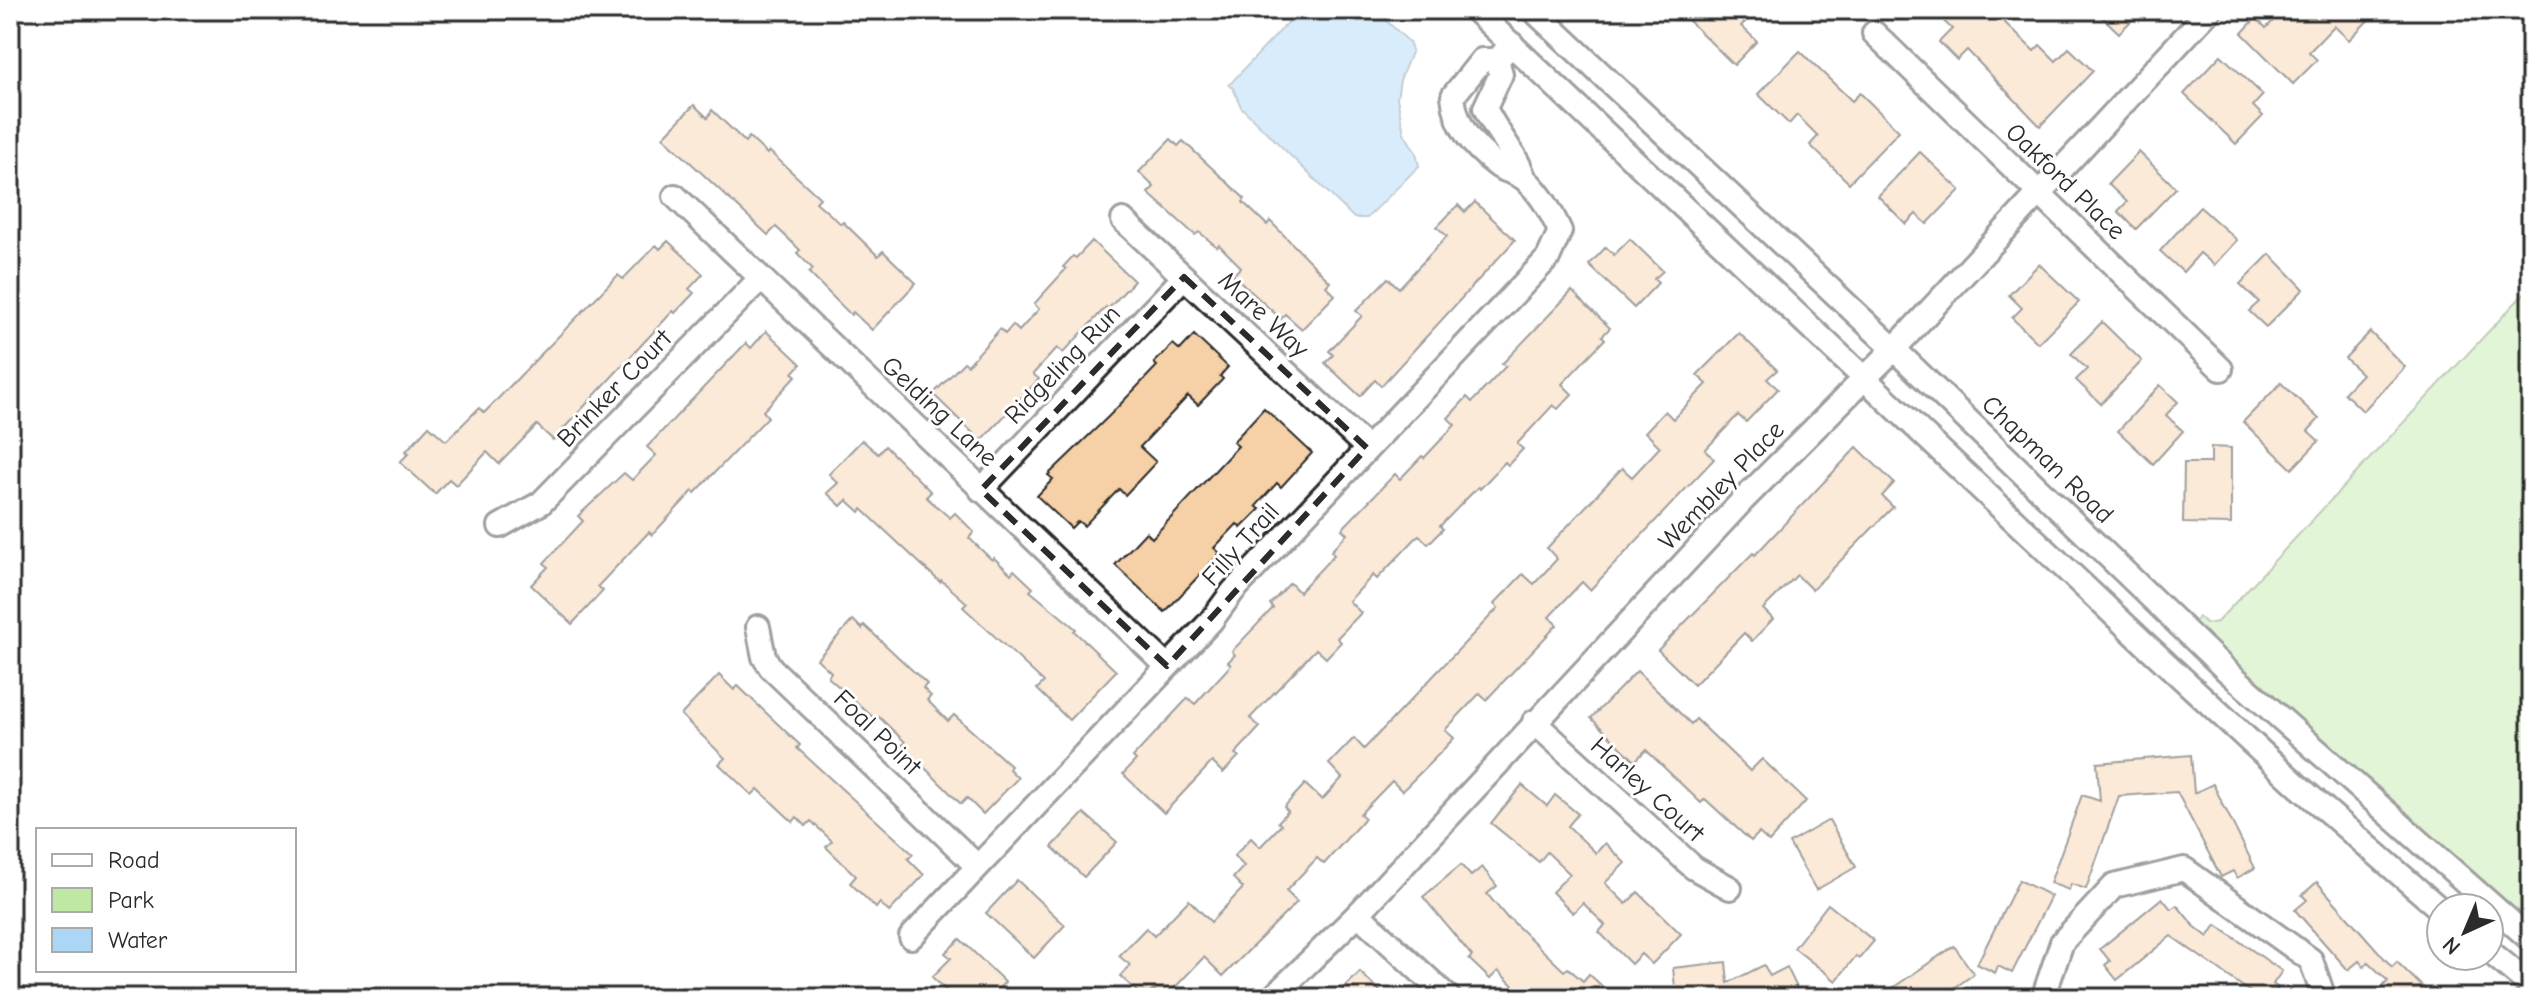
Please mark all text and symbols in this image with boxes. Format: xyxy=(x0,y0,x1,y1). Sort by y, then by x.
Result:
street label: Oakford Place xyxy=(1999,117,2131,246)
street label: Mare Way xyxy=(1212,265,1315,364)
street label: Ridgeling Run xyxy=(999,299,1127,430)
street label: Brinker Court xyxy=(551,323,679,454)
street label: Gelding Lane xyxy=(875,351,1003,473)
street label: Chapman Road xyxy=(1975,389,2119,530)
street label: Wembley Place xyxy=(1653,415,1791,556)
street label: Filly Trail xyxy=(1196,497,1286,592)
street label: Foal Point xyxy=(827,684,928,783)
street label: Harley Court xyxy=(1584,731,1711,850)
legend xyxy=(36,828,296,972)
text: Road xyxy=(108,846,160,874)
text: Park xyxy=(108,886,154,914)
north arrow xyxy=(2425,892,2505,972)
text: Water xyxy=(108,926,168,954)
text: N xyxy=(2438,931,2466,960)

